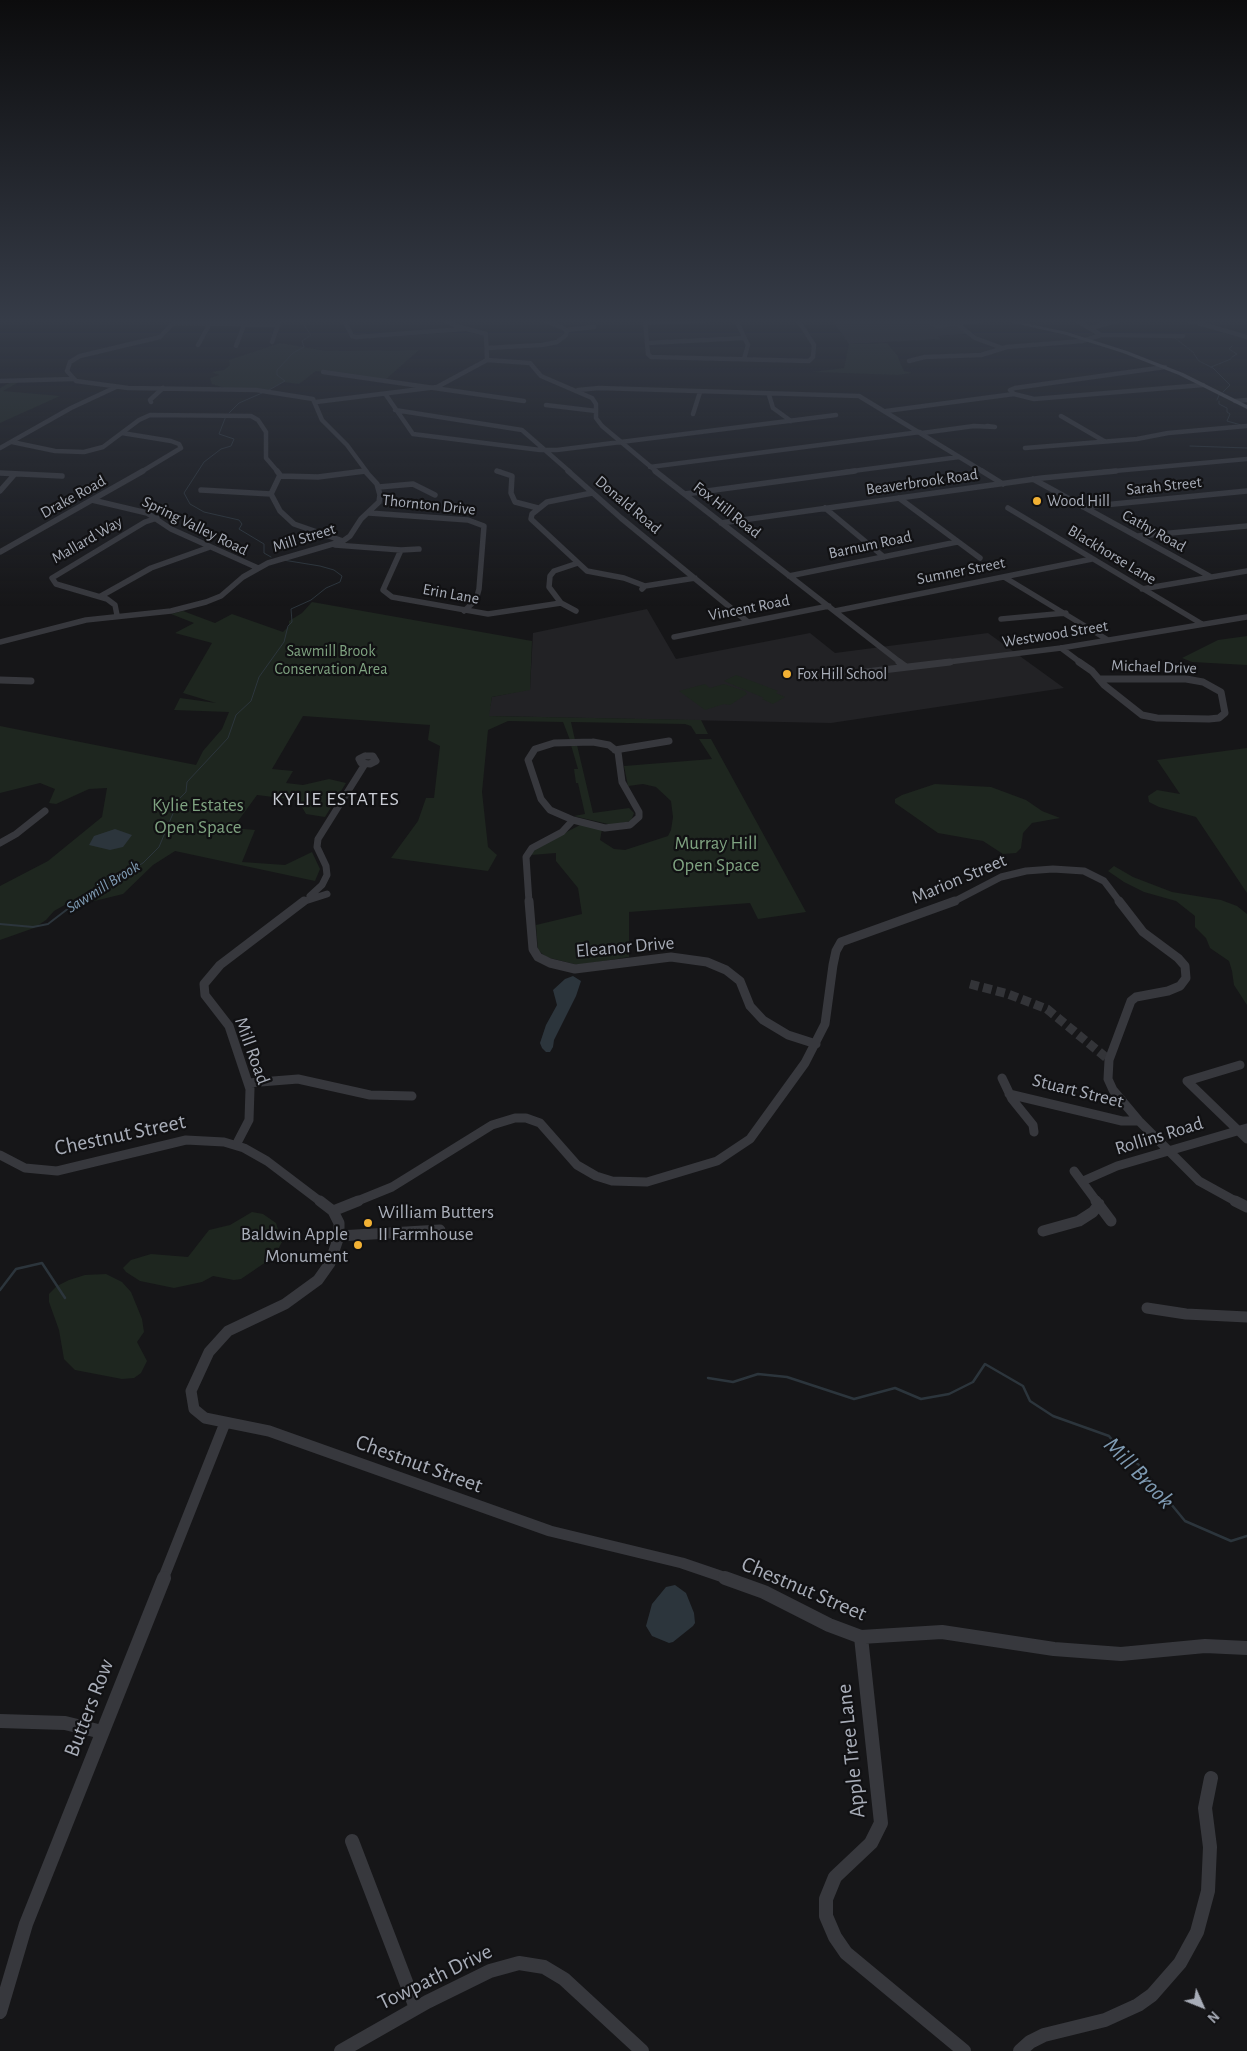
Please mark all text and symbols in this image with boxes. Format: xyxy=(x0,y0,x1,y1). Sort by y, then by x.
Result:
street label: Beaverbrook Road xyxy=(865,465,979,499)
street label: Drake Road xyxy=(37,471,109,523)
street label: Donald Road xyxy=(591,472,665,538)
street label: Sarah Street xyxy=(1125,473,1203,499)
street label: Fox Hill Road xyxy=(689,478,765,542)
street label: Thornton Drive xyxy=(381,491,477,519)
place label: Wood Hill xyxy=(1047,491,1110,511)
street label: Spring Valley Road xyxy=(139,492,251,560)
marker: Wood Hill xyxy=(1031,495,1043,507)
street label: Cathy Road xyxy=(1119,506,1189,556)
street label: Mallard Way xyxy=(48,512,126,568)
street label: Mill Street xyxy=(270,519,338,557)
street label: Blackhorse Lane xyxy=(1064,521,1160,589)
street label: Barnum Road xyxy=(827,527,913,563)
street label: Sumner Street xyxy=(915,553,1007,589)
street label: Erin Lane xyxy=(421,580,481,608)
street label: Vincent Road xyxy=(707,591,791,625)
street label: Westwood Street xyxy=(1001,616,1109,652)
park label: Sawmill Brook Conservation Area xyxy=(274,641,388,679)
street label: Michael Drive xyxy=(1111,656,1197,678)
place label: Fox Hill School xyxy=(797,664,887,684)
marker: Fox Hill School xyxy=(781,668,793,680)
district label: KYLIE ESTATES xyxy=(270,787,402,811)
park label: Kylie Estates Open Space xyxy=(152,794,244,838)
park label: Murray Hill Open Space xyxy=(673,832,759,876)
street label: Marion Street xyxy=(908,849,1010,909)
water label: Sawmill Brook xyxy=(63,857,143,917)
street label: Eleanor Drive xyxy=(575,931,675,963)
street label: Mill Road xyxy=(229,1014,275,1088)
street label: Stuart Street xyxy=(1030,1069,1126,1113)
street label: Chestnut Street xyxy=(52,1108,188,1162)
street label: Rollins Road xyxy=(1112,1112,1206,1160)
place label: William Butters II Farmhouse xyxy=(378,1201,494,1245)
marker: William Butters II Farmhouse xyxy=(362,1217,374,1229)
place label: Baldwin Apple Monument xyxy=(241,1223,348,1267)
marker: Baldwin Apple Monument xyxy=(352,1239,364,1251)
street label: Chestnut Street xyxy=(352,1429,486,1499)
water label: Mill Brook xyxy=(1098,1431,1180,1515)
street label: Chestnut Street xyxy=(738,1551,870,1627)
street label: Butters Row xyxy=(58,1655,120,1761)
street label: Apple Tree Lane xyxy=(831,1683,871,1819)
street label: Towpath Drive xyxy=(374,1938,496,2016)
north arrow xyxy=(1177,1981,1227,2031)
text: N xyxy=(1204,2008,1221,2025)

